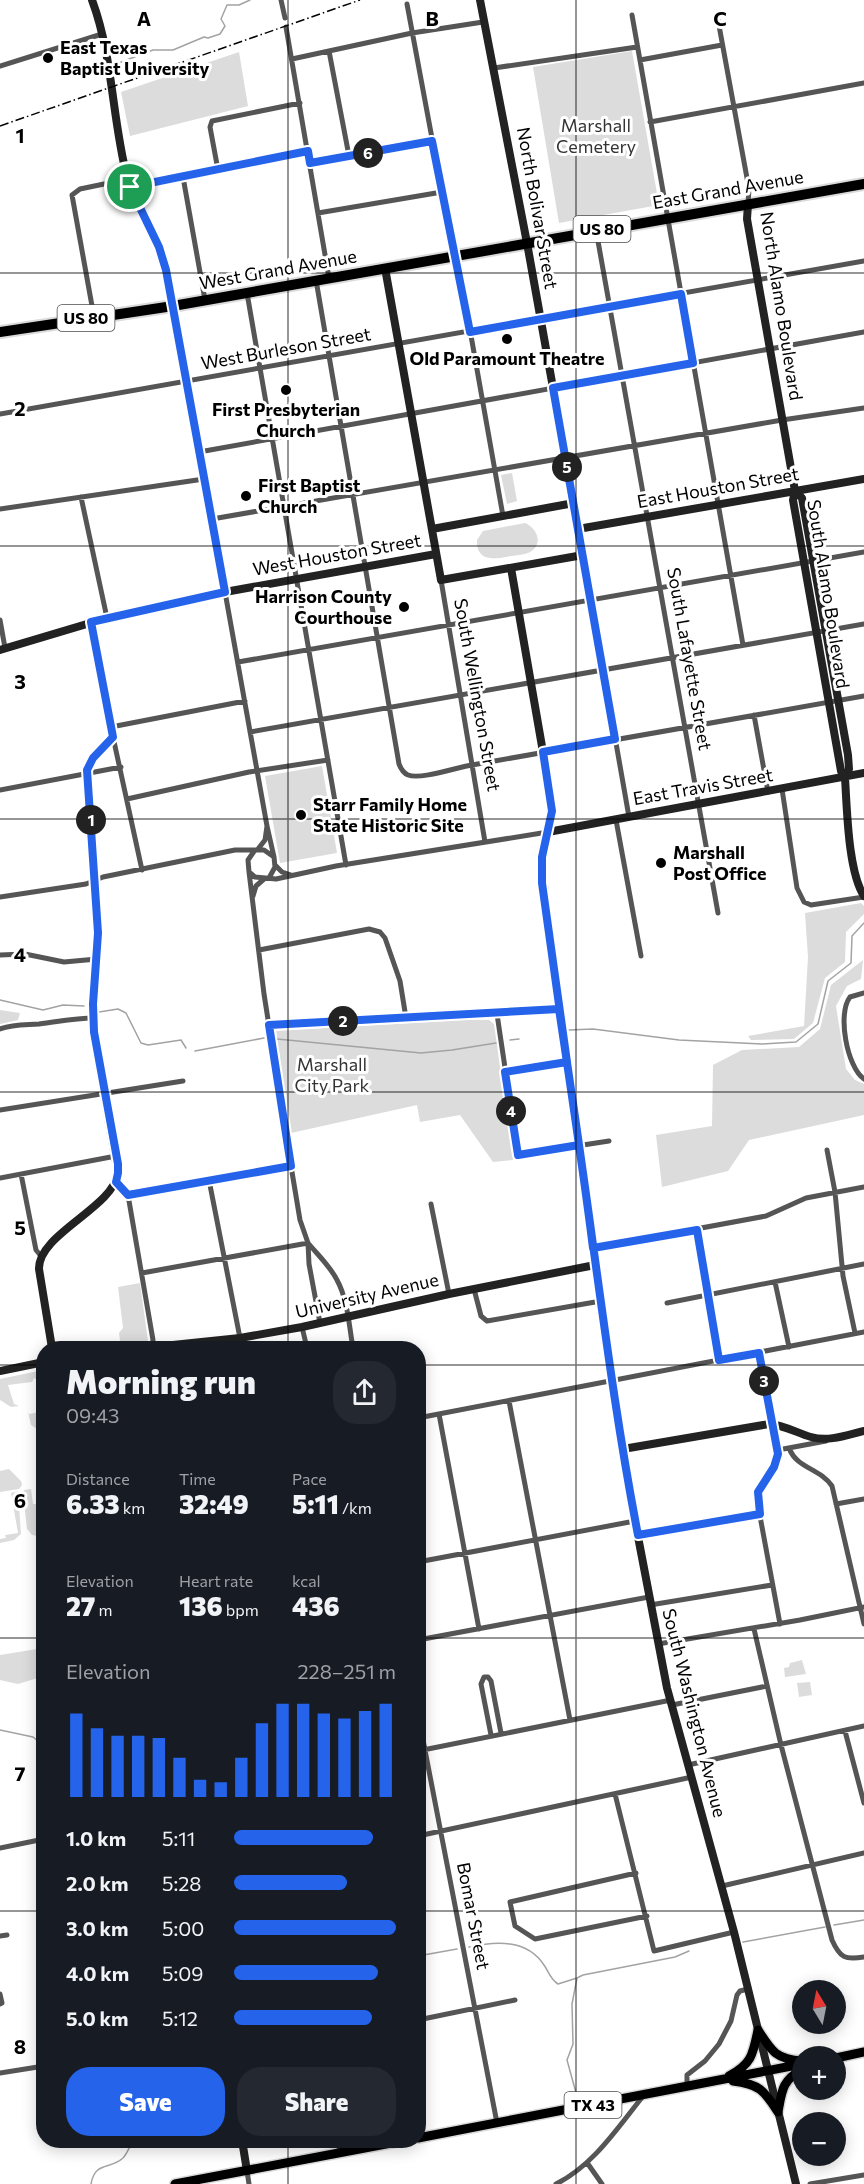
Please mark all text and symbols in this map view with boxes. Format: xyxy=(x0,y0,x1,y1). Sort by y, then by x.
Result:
text: A xyxy=(137,6,151,30)
text: B xyxy=(425,6,439,30)
text: C xyxy=(713,6,727,30)
place label: East Texas Baptist University xyxy=(60,36,210,79)
marker: East Texas Baptist University xyxy=(41,51,55,65)
park label: Marshall Cemetery xyxy=(556,114,636,157)
text: 1 xyxy=(15,123,25,147)
street label: North Bolivar Street xyxy=(513,125,563,291)
pin: 6 xyxy=(353,138,383,168)
text: 6 xyxy=(363,143,373,162)
pin xyxy=(104,161,155,212)
street label: East Grand Avenue xyxy=(651,165,805,213)
icon: arrive xyxy=(113,170,146,203)
street label: North Alamo Boulevard xyxy=(756,210,808,402)
road number: US 80 xyxy=(574,216,630,242)
street label: West Grand Avenue xyxy=(197,244,358,294)
road number: US 80 xyxy=(58,305,115,331)
street label: West Burleson Street xyxy=(199,322,372,374)
marker: Old Paramount Theatre xyxy=(500,332,514,346)
place label: Old Paramount Theatre xyxy=(410,347,604,369)
marker: First Presbyterian Church xyxy=(279,383,293,397)
text: 2 xyxy=(14,396,26,420)
place label: First Presbyterian Church xyxy=(212,398,360,441)
pin: 5 xyxy=(552,452,582,482)
text: 5 xyxy=(562,457,572,476)
street label: East Houston Street xyxy=(635,462,801,512)
place label: First Baptist Church xyxy=(258,474,361,517)
marker: First Baptist Church xyxy=(239,489,253,503)
street label: South Alamo Boulevard xyxy=(803,498,855,690)
street label: West Houston Street xyxy=(251,528,423,580)
street label: South Lafayette Street xyxy=(663,566,717,752)
place label: Harrison County Courthouse xyxy=(255,585,392,628)
street label: South Wellington Street xyxy=(450,597,506,793)
marker: Harrison County Courthouse xyxy=(397,600,411,614)
text: 3 xyxy=(14,669,26,693)
street label: East Travis Street xyxy=(631,763,775,809)
place label: Starr Family Home State Historic Site xyxy=(313,793,467,836)
pin: 1 xyxy=(76,805,106,835)
marker: Starr Family Home State Historic Site xyxy=(294,808,308,822)
text: 1 xyxy=(87,810,95,829)
place label: Marshall Post Office xyxy=(673,841,766,884)
marker: Marshall Post Office xyxy=(654,856,668,870)
text: 4 xyxy=(14,942,26,966)
pin: 2 xyxy=(328,1006,358,1036)
text: 2 xyxy=(338,1011,348,1030)
park label: Marshall City Park xyxy=(295,1053,370,1096)
pin: 4 xyxy=(496,1096,526,1126)
text: 4 xyxy=(506,1101,516,1120)
text: 5 xyxy=(14,1215,26,1239)
street label: University Avenue xyxy=(293,1268,441,1322)
text: Morning run xyxy=(66,1360,256,1401)
button: share xyxy=(333,1361,396,1424)
pin: 3 xyxy=(749,1366,779,1396)
text: 3 xyxy=(759,1371,769,1390)
text: 09:43 xyxy=(66,1403,119,1427)
text: Distance xyxy=(66,1469,130,1488)
text: Time xyxy=(179,1469,216,1488)
text: Pace xyxy=(292,1469,327,1488)
text: 6 xyxy=(14,1488,26,1512)
text: 6.33 xyxy=(66,1488,120,1519)
text: 32:49 xyxy=(179,1488,249,1519)
text: 5:11 xyxy=(292,1488,339,1519)
text: km xyxy=(120,1498,145,1517)
text: /km xyxy=(339,1498,372,1517)
text: Elevation xyxy=(66,1571,134,1590)
text: Heart rate xyxy=(179,1571,253,1590)
text: kcal xyxy=(292,1571,321,1590)
text: 27 xyxy=(66,1590,95,1621)
text: 136 xyxy=(179,1590,223,1621)
text: 436 xyxy=(292,1590,340,1621)
text: m xyxy=(95,1600,112,1619)
text: bpm xyxy=(223,1600,259,1619)
street label: South Washington Avenue xyxy=(658,1606,732,1819)
text: Elevation xyxy=(66,1659,151,1683)
text: 228–251 m xyxy=(298,1659,396,1683)
text: 7 xyxy=(15,1761,26,1785)
text: 1.0 km xyxy=(66,1826,126,1850)
text: 5:11 xyxy=(162,1826,195,1850)
street label: Bomar Street xyxy=(453,1860,495,1971)
text: 2.0 km xyxy=(66,1871,128,1895)
text: 5:28 xyxy=(162,1871,201,1895)
text: 3.0 km xyxy=(66,1916,128,1940)
text: 5:00 xyxy=(162,1916,204,1940)
text: 4.0 km xyxy=(66,1961,129,1985)
text: 5:09 xyxy=(162,1961,203,1985)
north arrow xyxy=(792,1980,846,2034)
map controls xyxy=(792,1980,846,2166)
text: 5.0 km xyxy=(66,2006,128,2030)
text: 5:12 xyxy=(162,2006,198,2030)
text: 8 xyxy=(14,2034,26,2058)
button: + xyxy=(792,2046,846,2100)
button: Save xyxy=(66,2067,225,2136)
button: Share xyxy=(237,2067,396,2136)
road number: TX 43 xyxy=(564,2092,622,2118)
button: − xyxy=(792,2112,846,2166)

